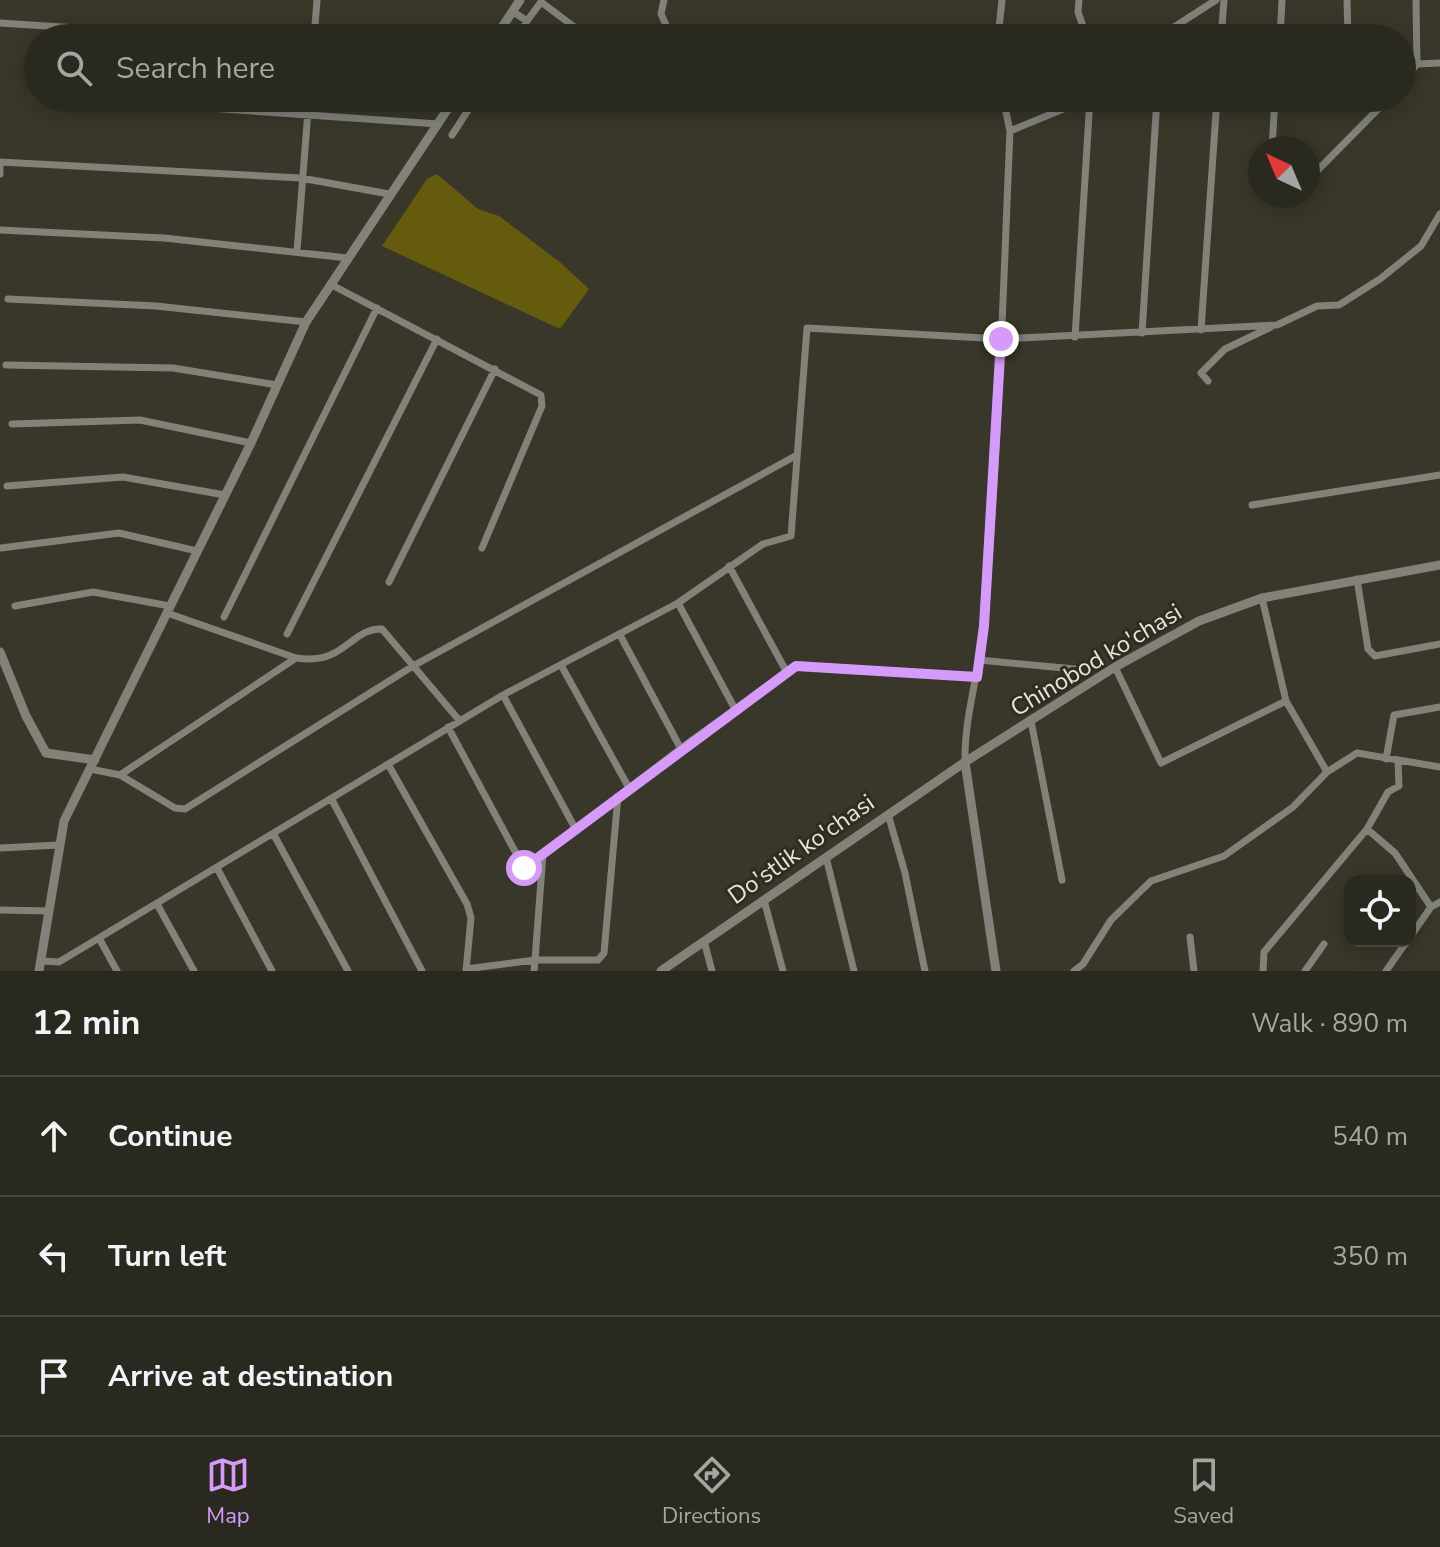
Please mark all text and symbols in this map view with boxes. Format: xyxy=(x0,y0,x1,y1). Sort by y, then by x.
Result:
search box xyxy=(24,24,1416,112)
icon: search xyxy=(52,46,96,90)
text: Search here xyxy=(116,48,275,89)
north arrow xyxy=(1248,136,1320,208)
route end xyxy=(983,321,1019,357)
street label: Chinobod ko'chasi xyxy=(1004,596,1188,724)
street label: Do'stlik ko'chasi xyxy=(721,787,881,911)
route start xyxy=(506,850,542,886)
map controls xyxy=(1344,875,1416,947)
button: locate xyxy=(1344,875,1416,947)
text: 12 min xyxy=(32,1000,140,1046)
text: Walk · 890 m xyxy=(1251,1006,1408,1041)
icon: ahead xyxy=(32,1114,76,1158)
text: Continue xyxy=(108,1116,233,1157)
text: 540 m xyxy=(1332,1119,1408,1154)
icon: left xyxy=(32,1234,76,1278)
text: Turn left xyxy=(108,1236,226,1277)
text: 350 m xyxy=(1332,1239,1408,1274)
icon: arrive xyxy=(32,1354,76,1398)
text: Arrive at destination xyxy=(108,1356,393,1397)
tab: Map xyxy=(206,1453,250,1531)
tab: Directions xyxy=(662,1453,761,1531)
tab: Saved xyxy=(1173,1453,1234,1531)

